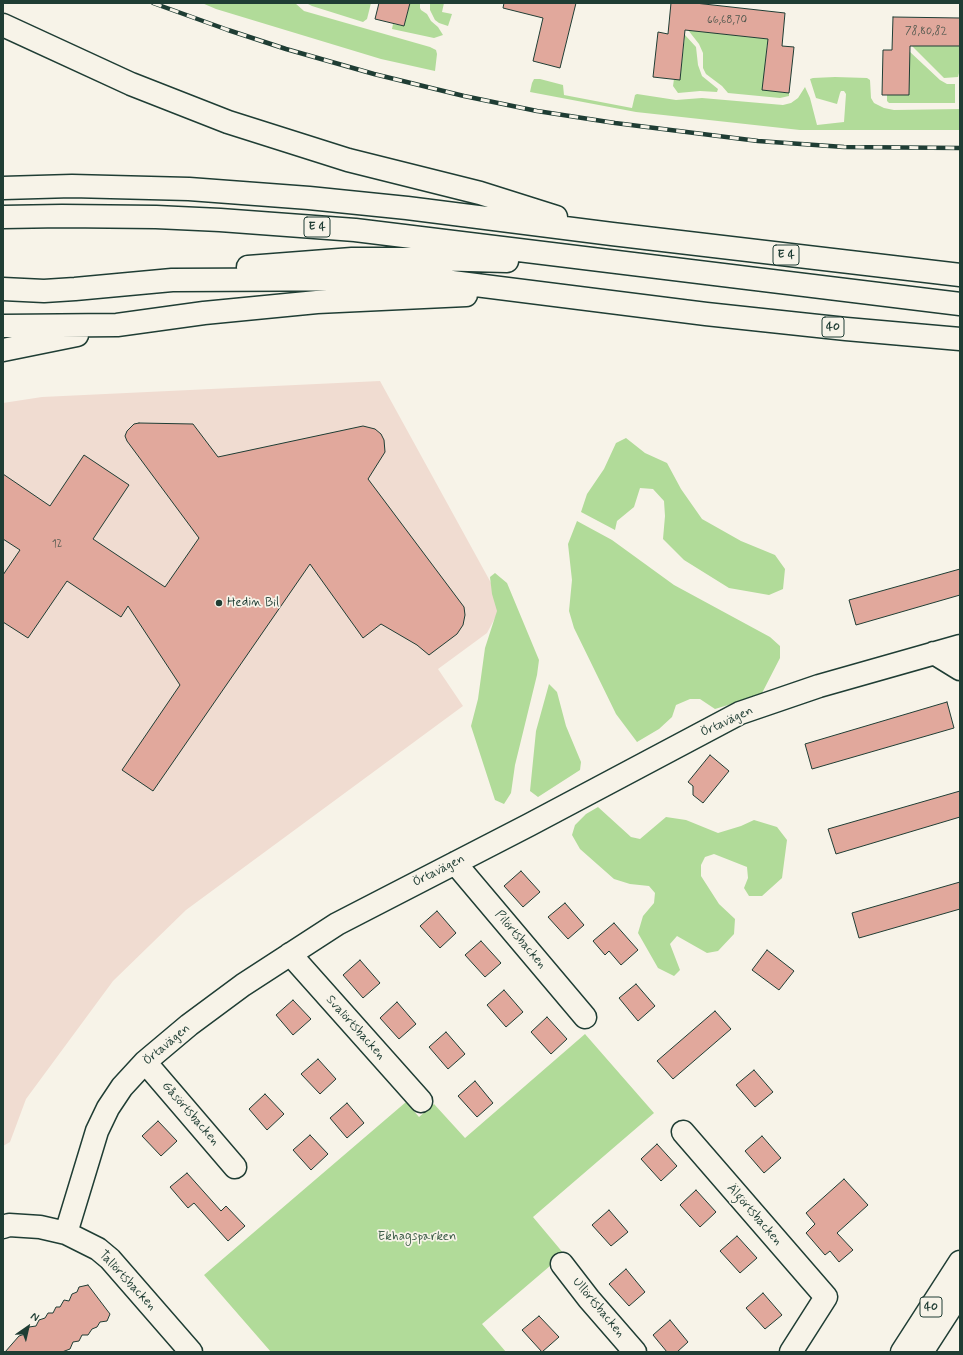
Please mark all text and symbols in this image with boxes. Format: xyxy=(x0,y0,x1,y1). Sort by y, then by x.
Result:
house number: 66,68,70 xyxy=(707,14,747,28)
house number: 78,80,82 xyxy=(905,25,947,39)
road number: E 4 xyxy=(304,217,330,237)
road number: E 4 xyxy=(773,245,799,265)
road number: 40 xyxy=(822,317,844,337)
house number: 12 xyxy=(52,538,62,552)
place label: Hedin Bil xyxy=(227,595,279,611)
marker: Hedin Bil xyxy=(214,598,224,608)
street label: Örtavägen xyxy=(698,703,756,741)
street label: Örtavägen xyxy=(410,851,468,891)
street label: Pilörtsbacken xyxy=(491,907,549,973)
street label: Svalörtsbacken xyxy=(322,993,388,1063)
street label: Örtavägen xyxy=(140,1021,194,1069)
street label: Gåsörtsbacken xyxy=(158,1079,222,1149)
street label: Älgörtsbacken xyxy=(723,1181,785,1249)
park label: Ekhagsparken xyxy=(378,1229,456,1245)
street label: Tallörtsbacken xyxy=(95,1248,159,1314)
street label: Ullörtsbacken xyxy=(568,1275,628,1341)
road number: 40 xyxy=(920,1297,942,1317)
north arrow xyxy=(8,1307,48,1347)
text: N xyxy=(28,1309,42,1325)

